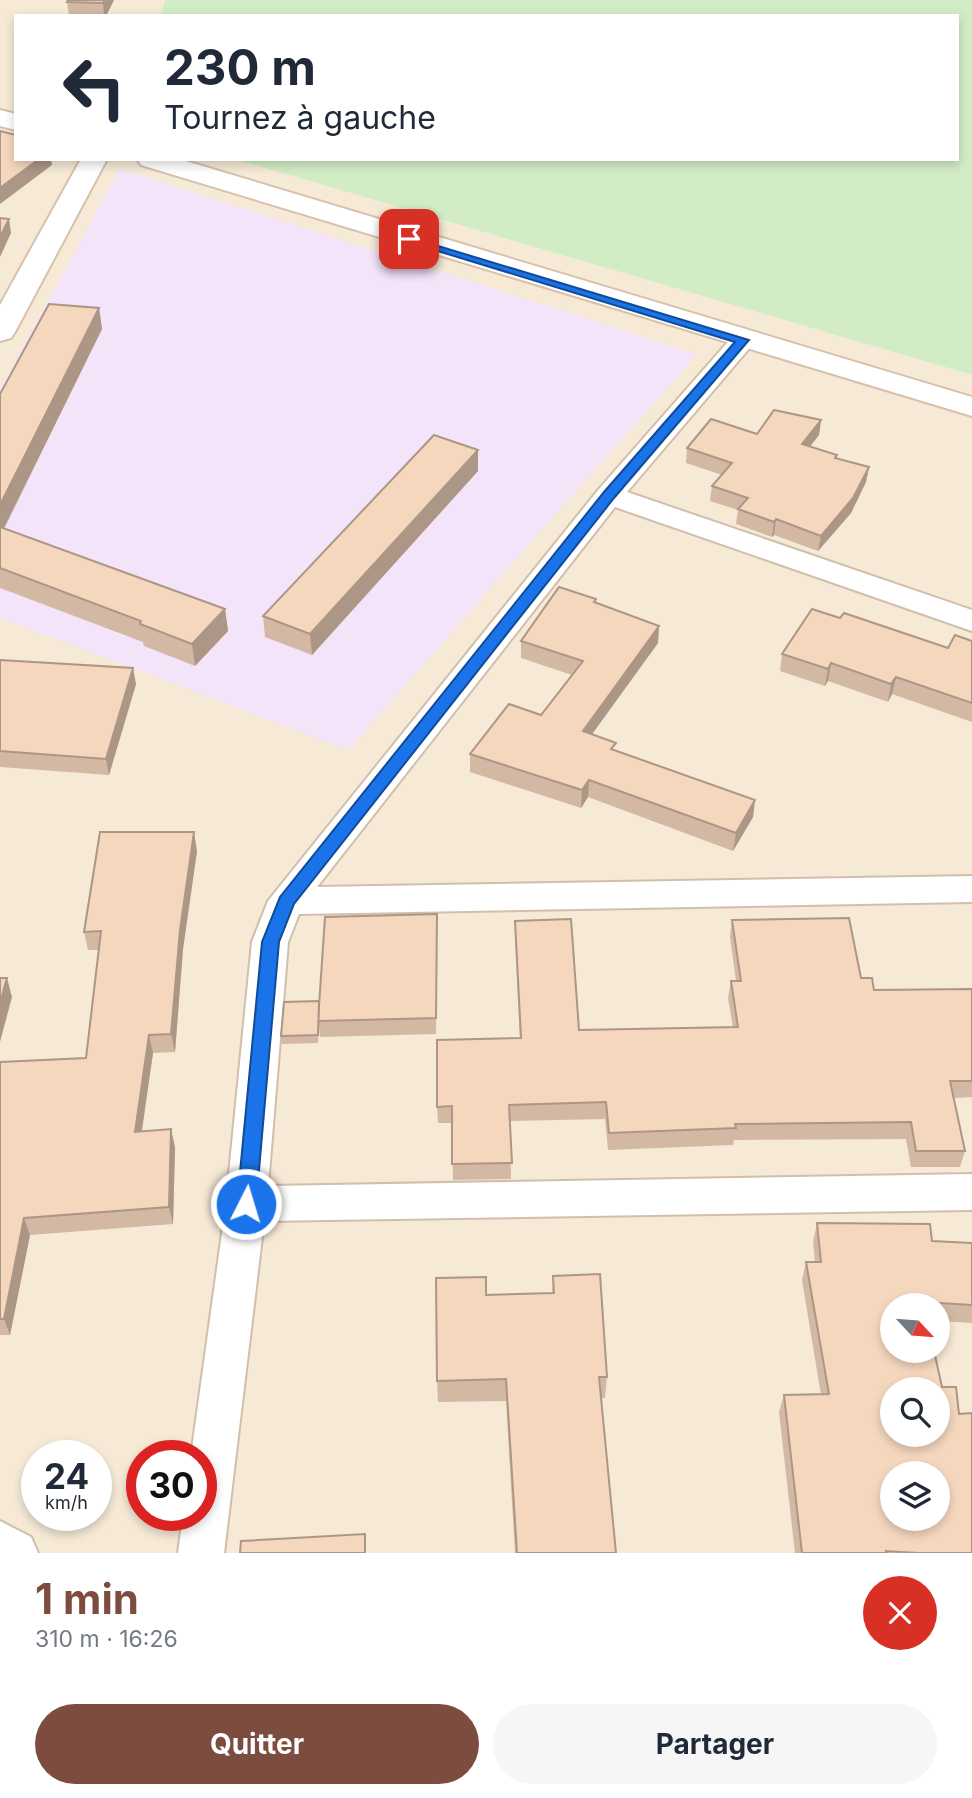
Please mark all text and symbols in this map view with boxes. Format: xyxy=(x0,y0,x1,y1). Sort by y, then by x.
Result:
text: 230 m xyxy=(164,38,316,97)
icon: left xyxy=(49,42,140,133)
text: Tournez à gauche xyxy=(164,98,436,137)
pin xyxy=(379,209,439,269)
icon: arrive xyxy=(390,220,428,258)
position arrow xyxy=(209,1167,283,1241)
north arrow xyxy=(880,1293,950,1363)
map controls xyxy=(880,1293,950,1531)
button: search xyxy=(880,1377,950,1447)
speed limit sign: 30 xyxy=(126,1440,217,1531)
text: 24 xyxy=(44,1455,89,1497)
button: layers xyxy=(880,1461,950,1531)
text: km/h xyxy=(45,1492,88,1513)
text: 1 min xyxy=(35,1573,139,1624)
button: close xyxy=(863,1576,937,1650)
text: 310 m · 16:26 xyxy=(35,1625,178,1653)
button: Quitter xyxy=(35,1704,479,1784)
button: Partager xyxy=(493,1704,937,1784)

